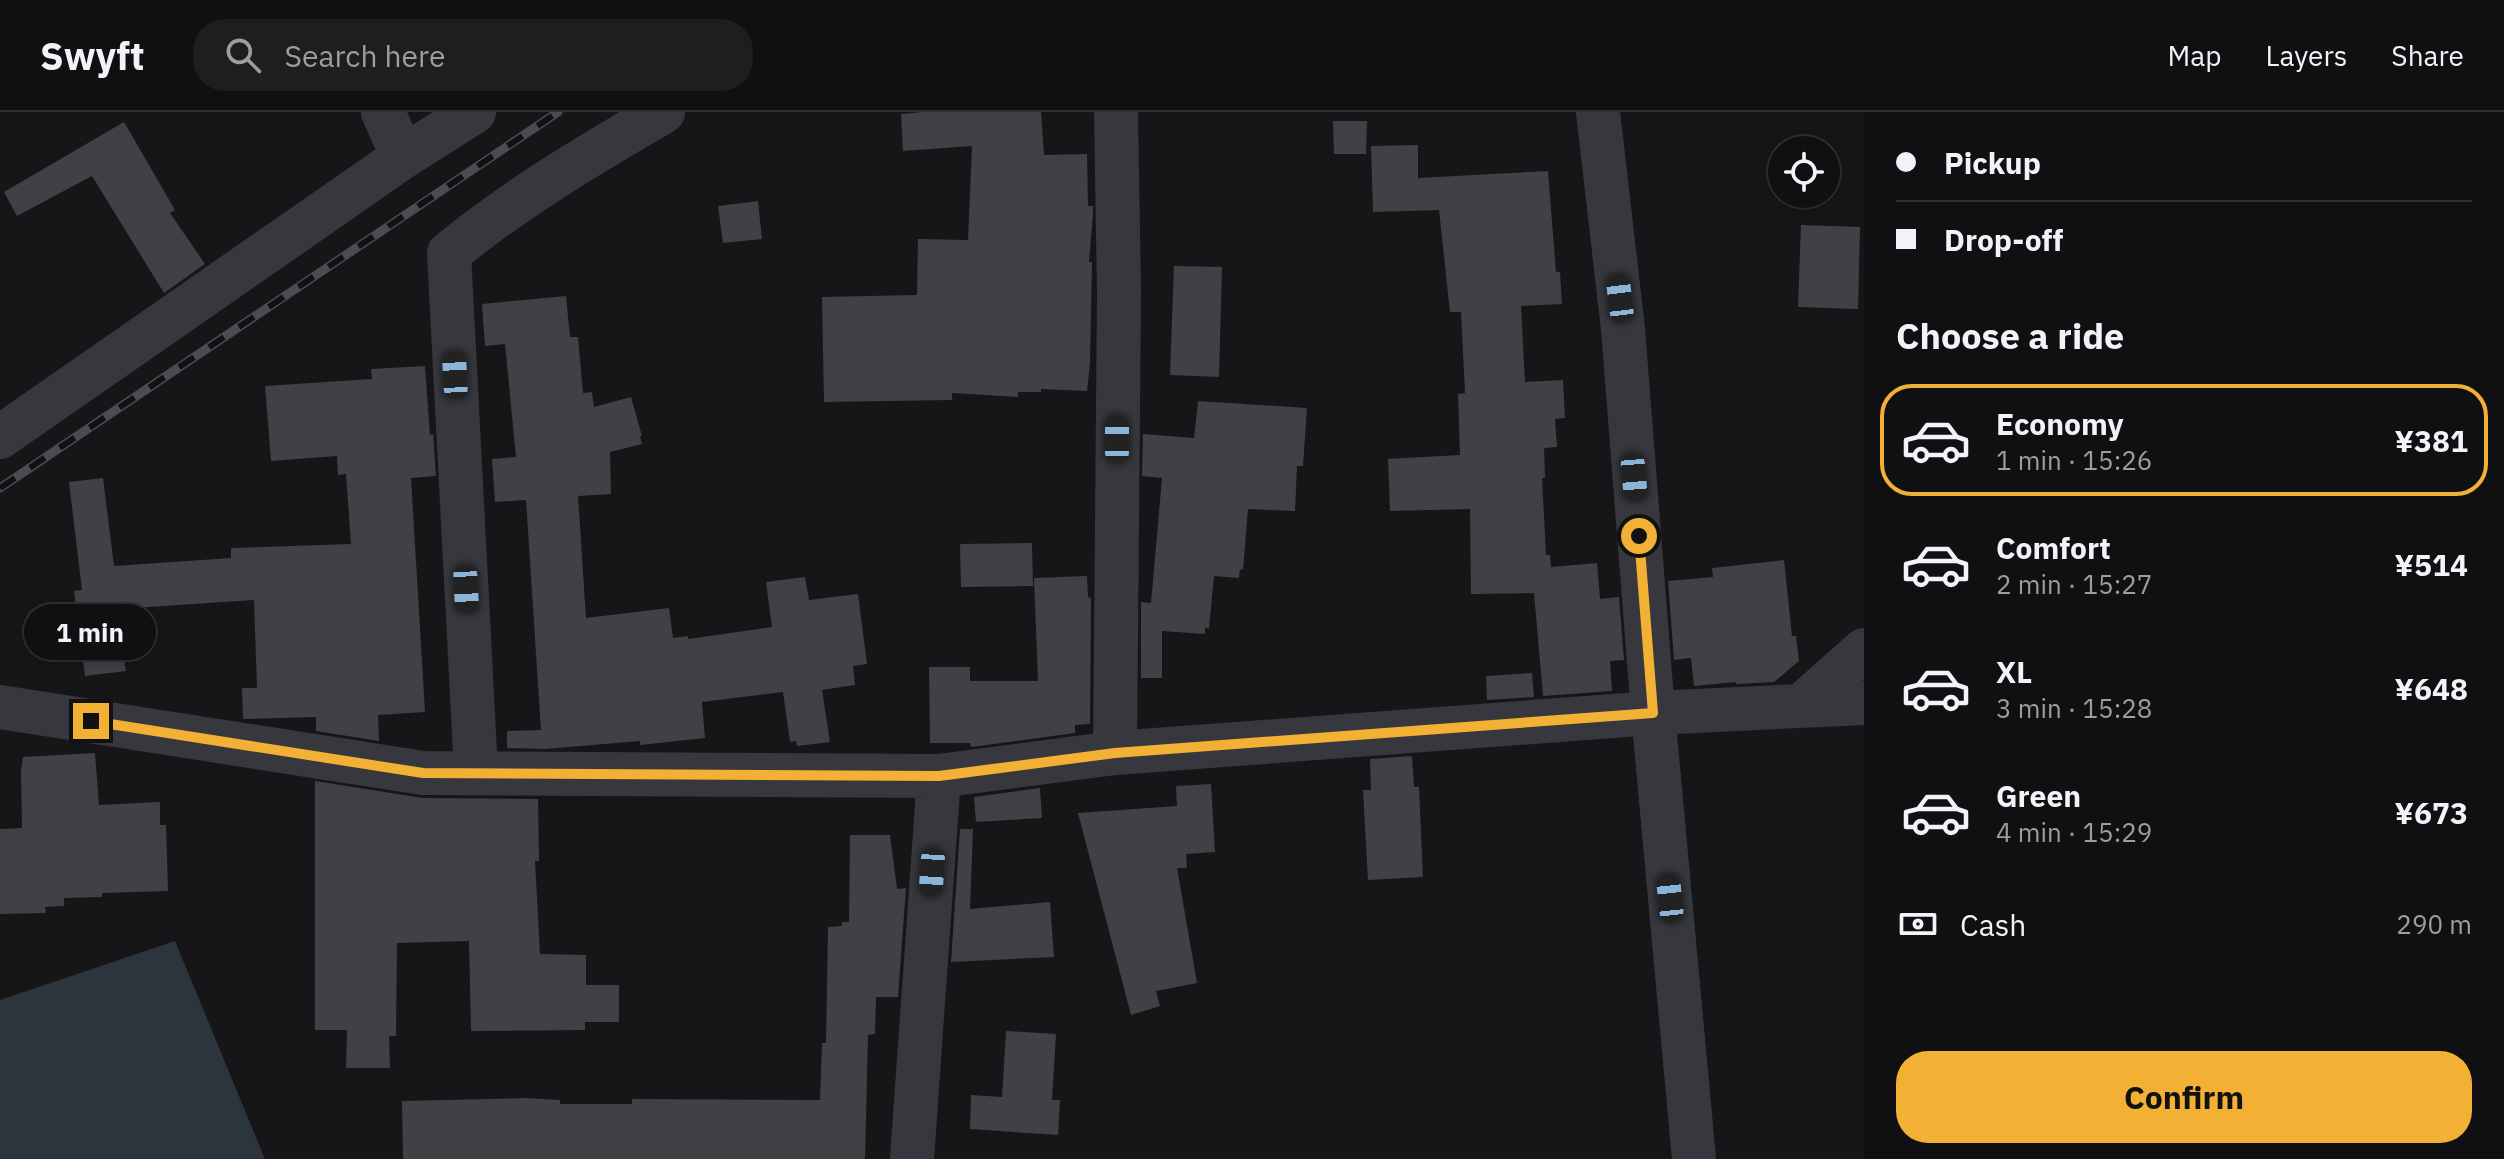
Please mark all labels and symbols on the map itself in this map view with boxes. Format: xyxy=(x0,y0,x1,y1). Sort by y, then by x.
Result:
car xyxy=(1605,273,1635,323)
car xyxy=(442,350,468,400)
car xyxy=(1105,415,1129,463)
car xyxy=(1620,452,1648,502)
route start xyxy=(1621,518,1657,554)
car xyxy=(453,564,479,614)
callout: 1 min xyxy=(25,605,157,661)
route end xyxy=(73,703,109,739)
car xyxy=(918,847,946,897)
car xyxy=(1656,873,1684,923)

